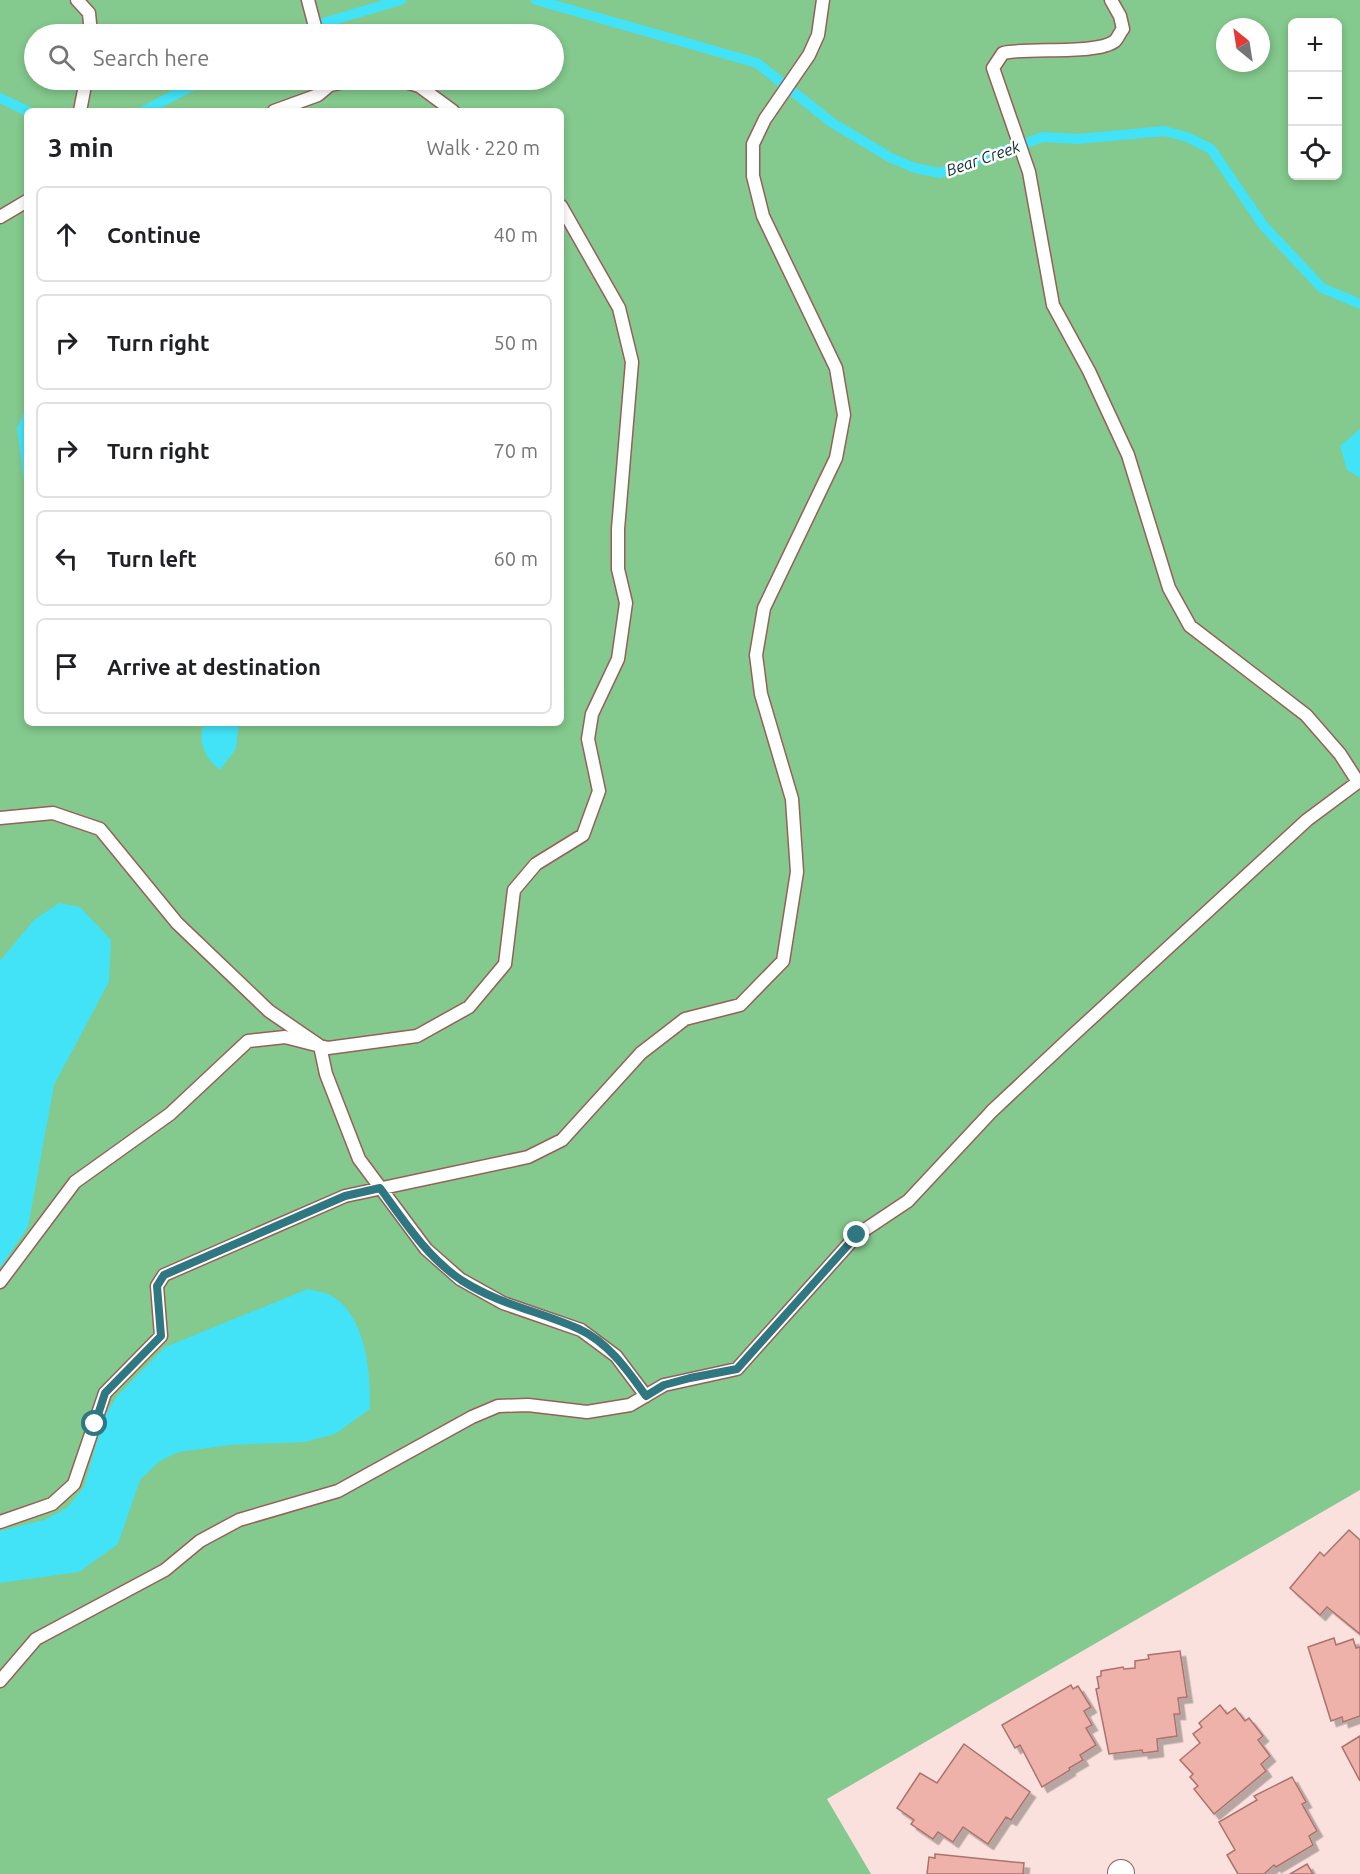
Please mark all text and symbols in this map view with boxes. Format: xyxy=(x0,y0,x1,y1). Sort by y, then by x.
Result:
north arrow xyxy=(1216,18,1270,72)
map controls xyxy=(1288,18,1342,180)
button: + xyxy=(1288,18,1342,72)
search box xyxy=(24,24,564,90)
icon: search xyxy=(45,41,78,74)
text: Search here xyxy=(93,45,209,70)
button: − xyxy=(1288,72,1342,126)
button: locate xyxy=(1288,126,1342,180)
text: 3 min xyxy=(48,133,114,162)
text: Walk · 220 m xyxy=(427,136,540,159)
water label: Bear Creek xyxy=(944,137,1023,179)
icon: ahead xyxy=(50,218,83,251)
text: Continue xyxy=(107,222,201,247)
text: 40 m xyxy=(494,223,538,246)
icon: right xyxy=(50,326,83,359)
text: Turn right xyxy=(107,330,209,355)
text: 50 m xyxy=(494,331,538,354)
icon: right xyxy=(50,434,83,467)
text: Turn right xyxy=(107,438,209,463)
text: 70 m xyxy=(494,439,538,462)
icon: left xyxy=(50,542,83,575)
text: Turn left xyxy=(107,546,197,571)
text: 60 m xyxy=(494,547,538,570)
icon: arrive xyxy=(50,650,83,683)
text: Arrive at destination xyxy=(107,654,321,679)
route end xyxy=(843,1221,869,1247)
route start xyxy=(81,1410,107,1436)

